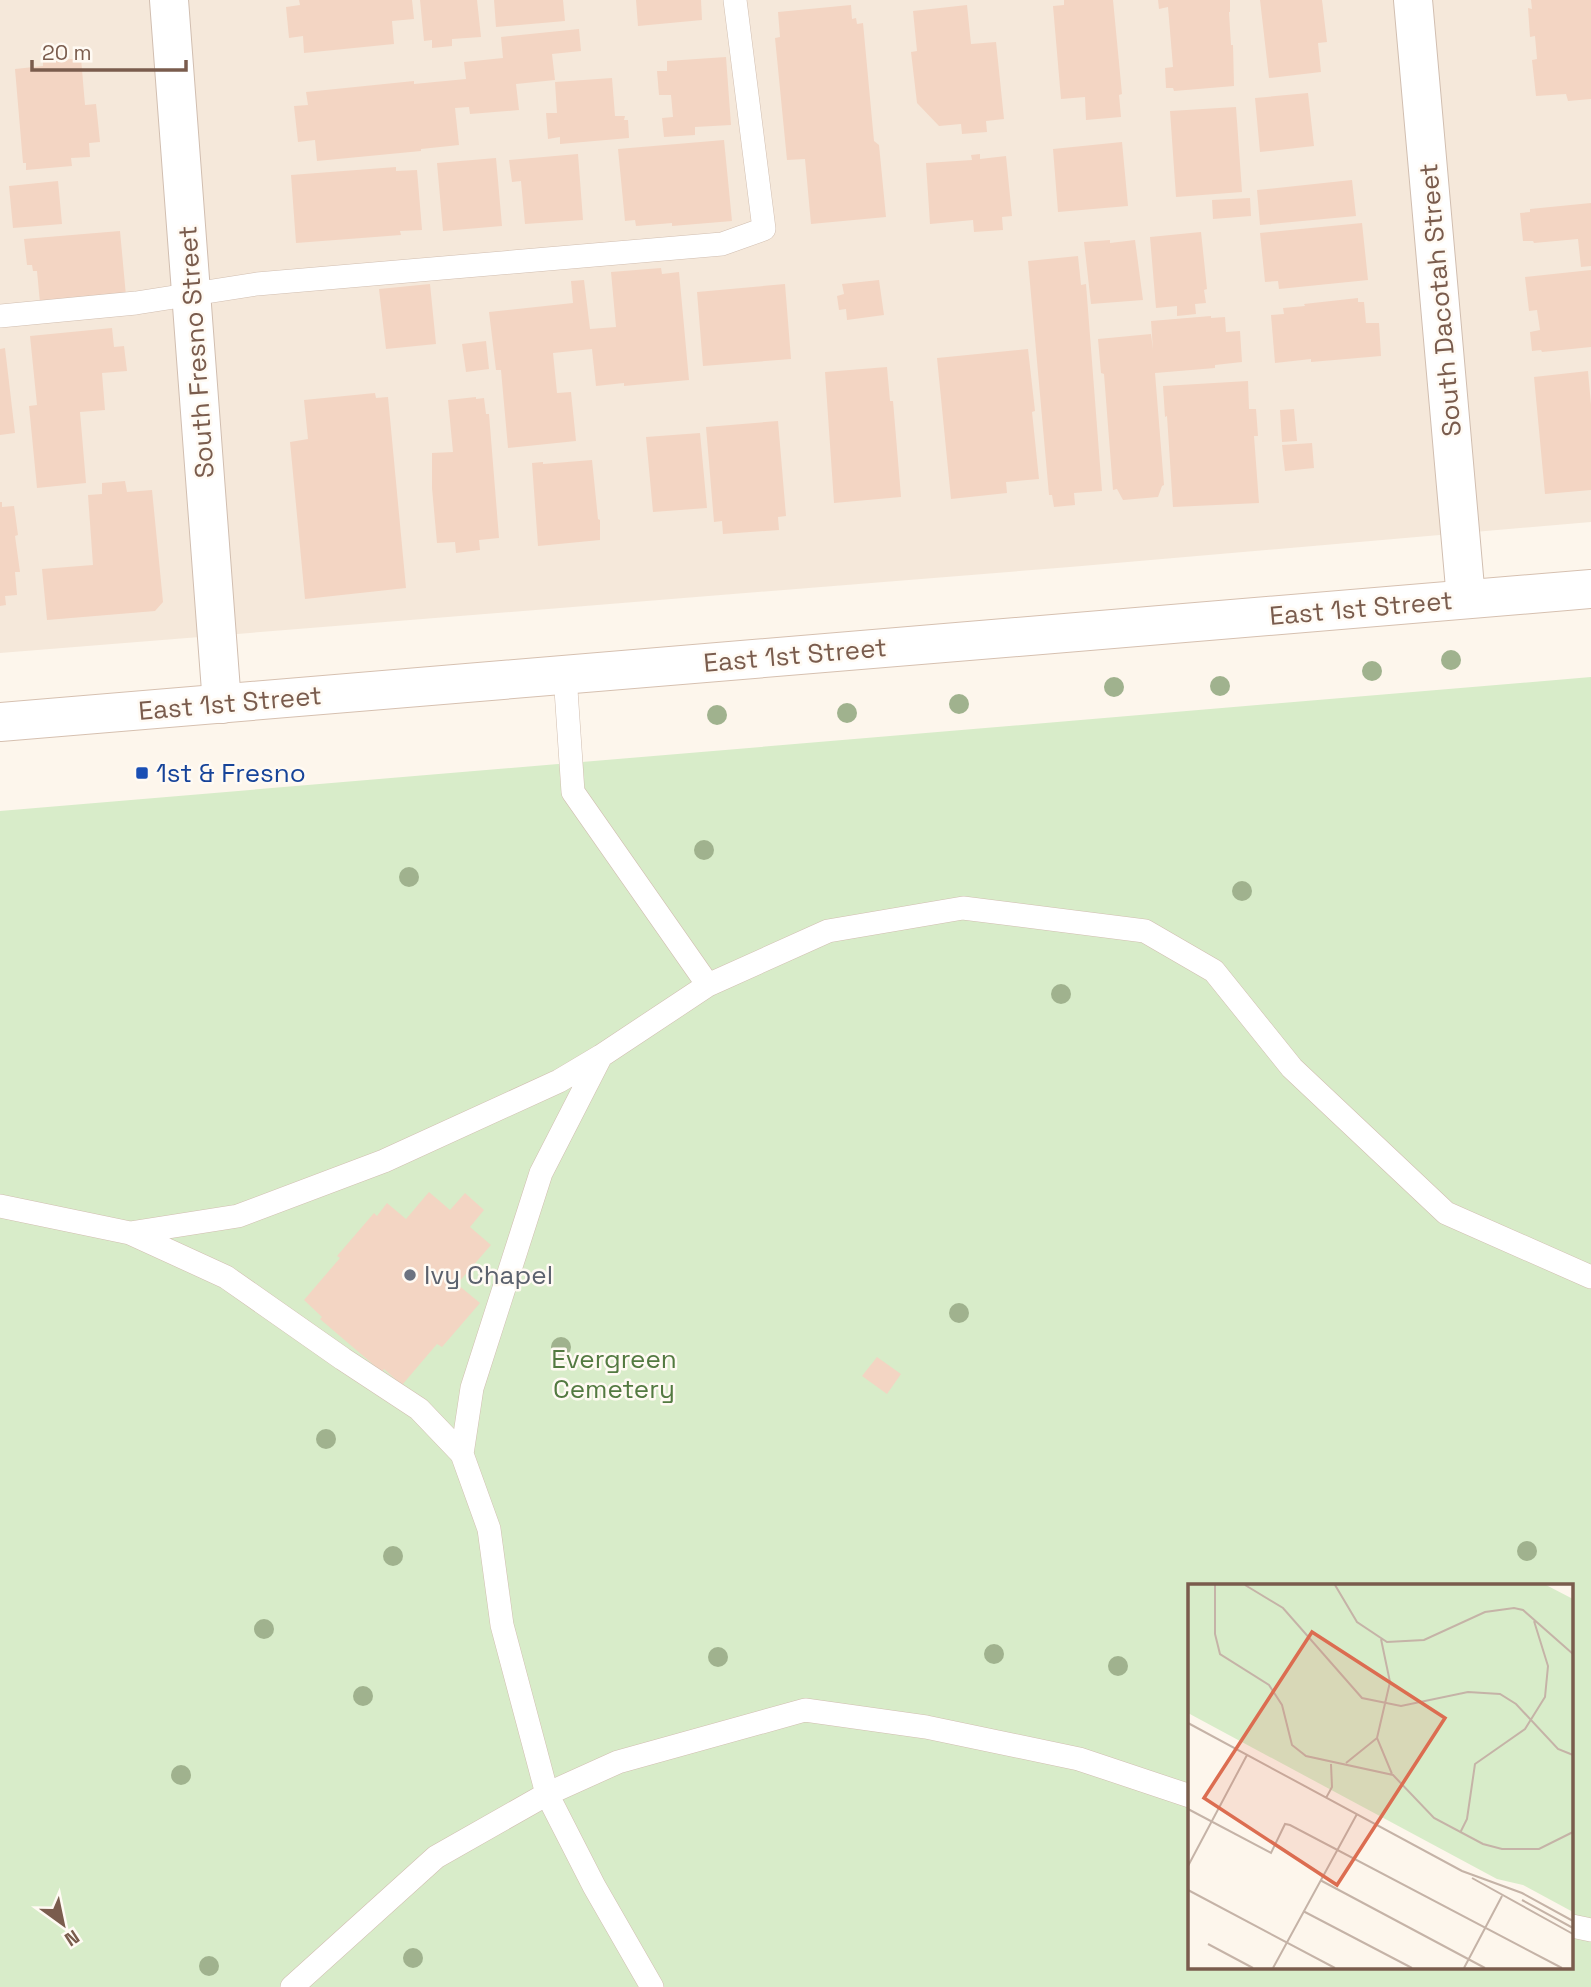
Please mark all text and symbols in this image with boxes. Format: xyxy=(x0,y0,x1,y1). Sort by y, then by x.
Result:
scale bar xyxy=(32,28,186,72)
text: 20 m xyxy=(42,39,92,66)
street label: South Dacotah Street xyxy=(1411,162,1469,438)
street label: South Fresno Street xyxy=(170,225,222,479)
street label: East 1st Street xyxy=(1268,583,1454,633)
street label: East 1st Street xyxy=(702,630,888,680)
street label: East 1st Street xyxy=(137,678,323,728)
place label: 1st & Fresno xyxy=(156,756,306,790)
marker: 1st & Fresno xyxy=(134,765,150,781)
place label: Ivy Chapel xyxy=(424,1258,553,1292)
marker: Ivy Chapel xyxy=(402,1267,418,1283)
park label: Evergreen Cemetery xyxy=(551,1342,677,1406)
inset map xyxy=(1188,1584,1574,1969)
north arrow xyxy=(28,1889,98,1959)
text: N xyxy=(60,1924,84,1952)

